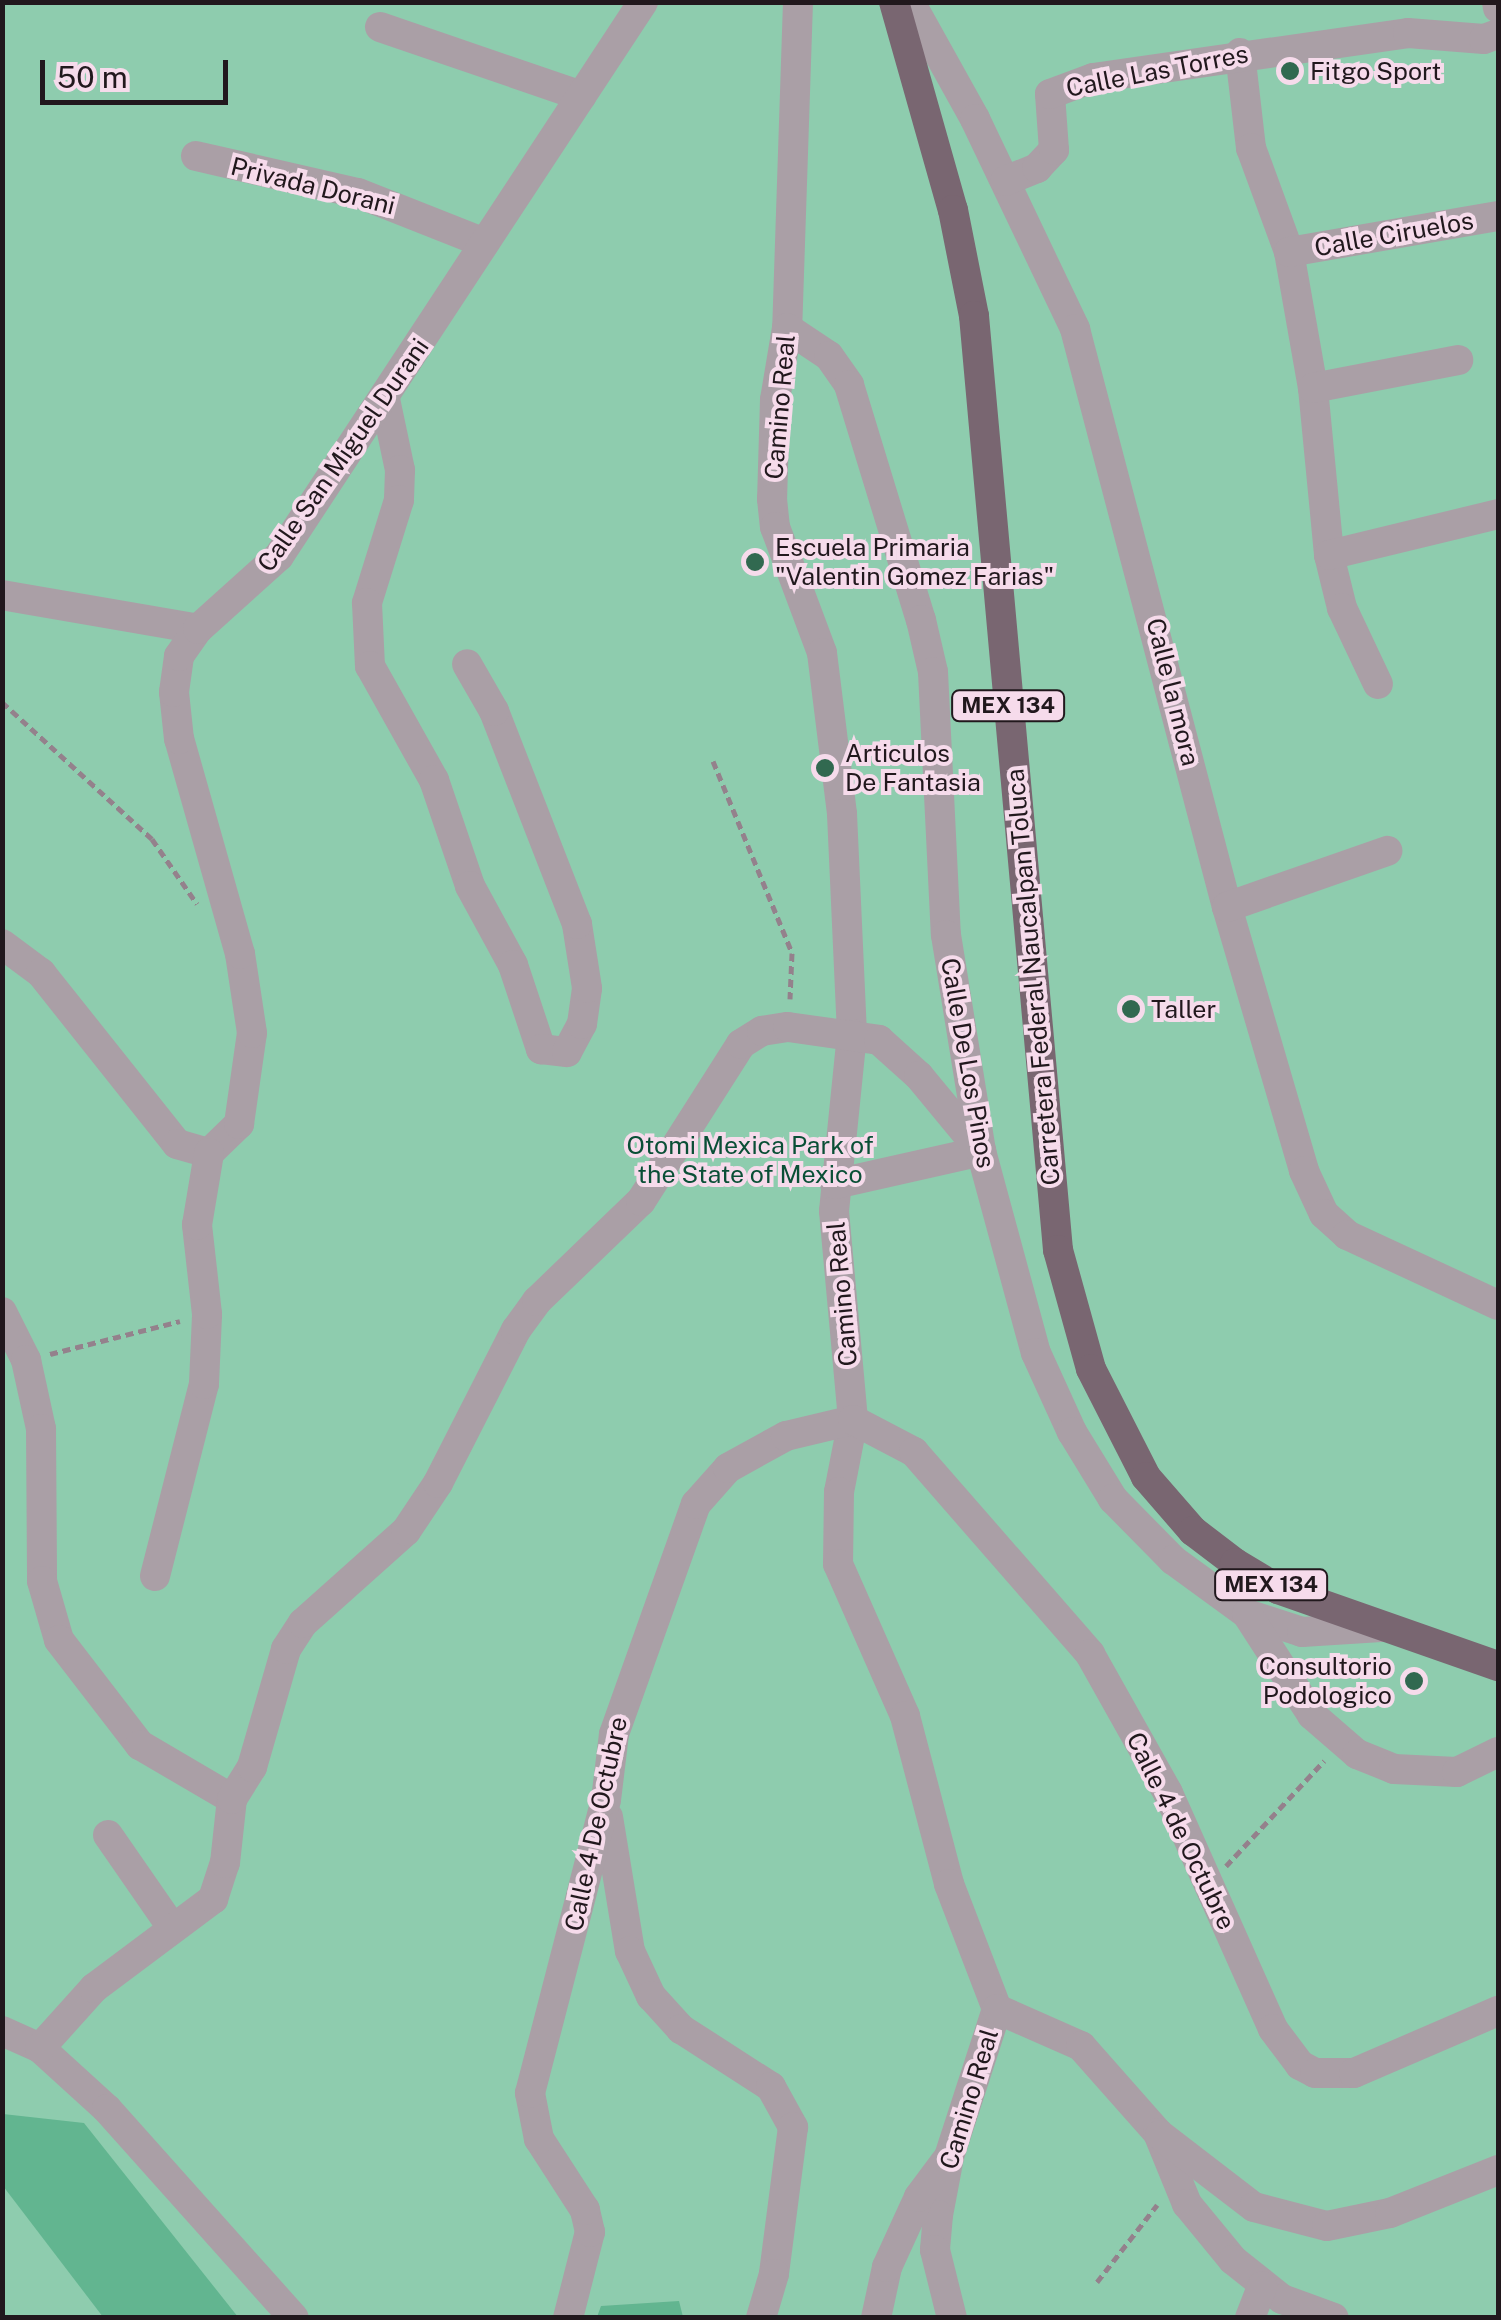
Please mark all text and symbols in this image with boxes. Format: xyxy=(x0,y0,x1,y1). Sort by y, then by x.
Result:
street label: Calle Las Torres xyxy=(1063,39,1251,103)
scale bar xyxy=(45,40,232,102)
place label: Fitgo Sport xyxy=(1310,56,1441,86)
text: 50 m xyxy=(57,59,128,95)
marker: Fitgo Sport xyxy=(1279,60,1301,82)
street label: Privada Dorani xyxy=(228,151,398,221)
street label: Calle Ciruelos xyxy=(1312,205,1476,263)
street label: Calle San Miguel Durani xyxy=(251,333,435,577)
street label: Camino Real xyxy=(759,333,801,481)
place label: Escuela Primaria "Valentin Gomez Farias" xyxy=(775,533,1054,592)
marker: Escuela Primaria "Valentin Gomez Farias" xyxy=(744,551,766,573)
street label: Calle la mora xyxy=(1140,615,1206,769)
road number: MEX 134 xyxy=(950,689,1066,723)
place label: Articulos De Fantasia xyxy=(845,739,981,798)
marker: Articulos De Fantasia xyxy=(814,757,836,779)
street label: Carretera Federal Naucalpan Toluca xyxy=(1000,767,1066,1187)
street label: Calle De Los Pinos xyxy=(935,956,1001,1170)
place label: Taller xyxy=(1151,994,1216,1024)
marker: Taller xyxy=(1120,998,1142,1020)
park label: Otomi Mexica Park of the State of Mexico xyxy=(626,1131,874,1190)
street label: Camino Real xyxy=(821,1220,863,1368)
road number: MEX 134 xyxy=(1214,1568,1328,1602)
place label: Consultorio Podologico xyxy=(1259,1652,1392,1711)
marker: Consultorio Podologico xyxy=(1401,1668,1427,1694)
street label: Calle 4 De Octubre xyxy=(559,1714,633,1934)
street label: Calle 4 de Octubre xyxy=(1120,1727,1242,1935)
street label: Camino Real xyxy=(933,2025,1005,2173)

